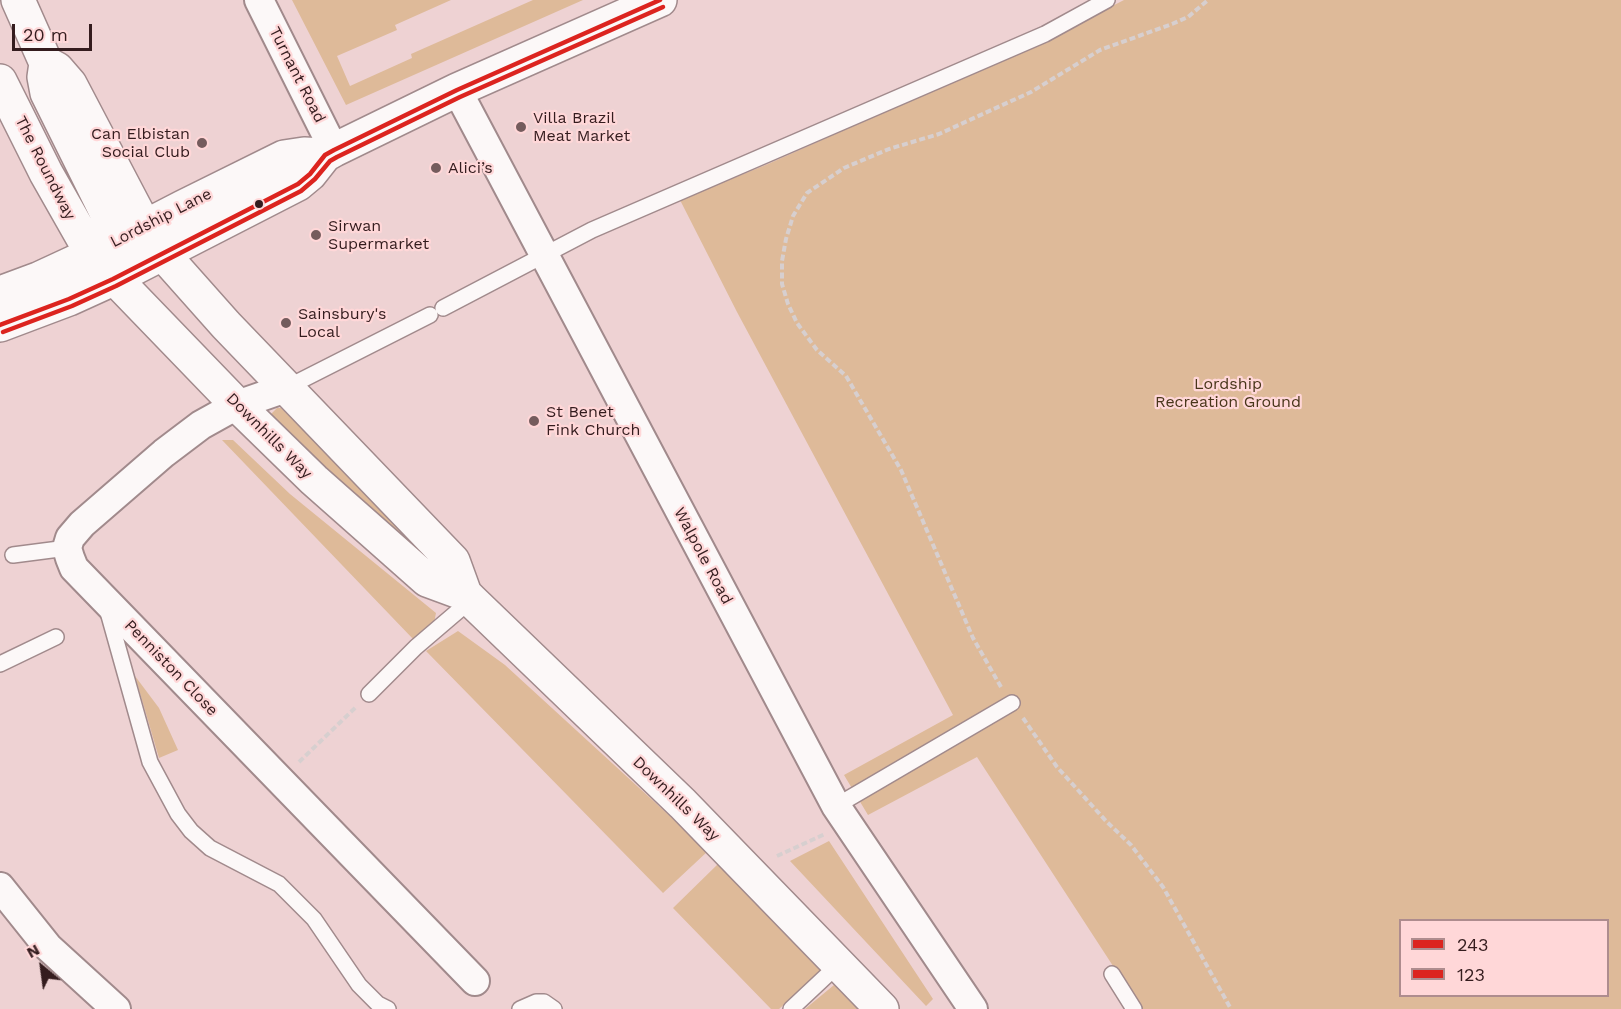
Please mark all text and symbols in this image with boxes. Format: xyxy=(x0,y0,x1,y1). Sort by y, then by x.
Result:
scale bar xyxy=(15,12,94,50)
text: 20 m xyxy=(23,24,68,45)
street label: Turnant Road xyxy=(265,24,329,126)
place label: Villa Brazil Meat Market xyxy=(533,108,630,146)
street label: The Roundway xyxy=(11,113,79,223)
marker: Villa Brazil Meat Market xyxy=(514,120,528,134)
place label: Can Elbistan Social Club xyxy=(91,124,190,162)
marker: Can Elbistan Social Club xyxy=(195,136,209,150)
place label: Alici’s xyxy=(448,158,493,178)
marker: Alici’s xyxy=(429,161,443,175)
street label: Lordship Lane xyxy=(107,184,215,252)
unlabelled marker xyxy=(253,198,265,210)
place label: Sirwan Supermarket xyxy=(328,216,429,254)
marker: Sirwan Supermarket xyxy=(309,228,323,242)
place label: Sainsbury's Local xyxy=(298,304,386,342)
marker: Sainsbury's Local xyxy=(279,316,293,330)
park label: Lordship Recreation Ground xyxy=(1155,374,1301,412)
street label: Downhills Way xyxy=(222,389,316,483)
place label: St Benet Fink Church xyxy=(546,402,640,440)
marker: St Benet Fink Church xyxy=(527,414,541,428)
street label: Walpole Road xyxy=(669,504,737,608)
street label: Penniston Close xyxy=(120,616,222,720)
street label: Downhills Way xyxy=(628,753,724,845)
legend xyxy=(1399,919,1609,997)
text: 243 xyxy=(1457,934,1488,955)
north arrow xyxy=(12,937,72,997)
text: N xyxy=(23,940,43,962)
text: 123 xyxy=(1457,964,1485,985)

